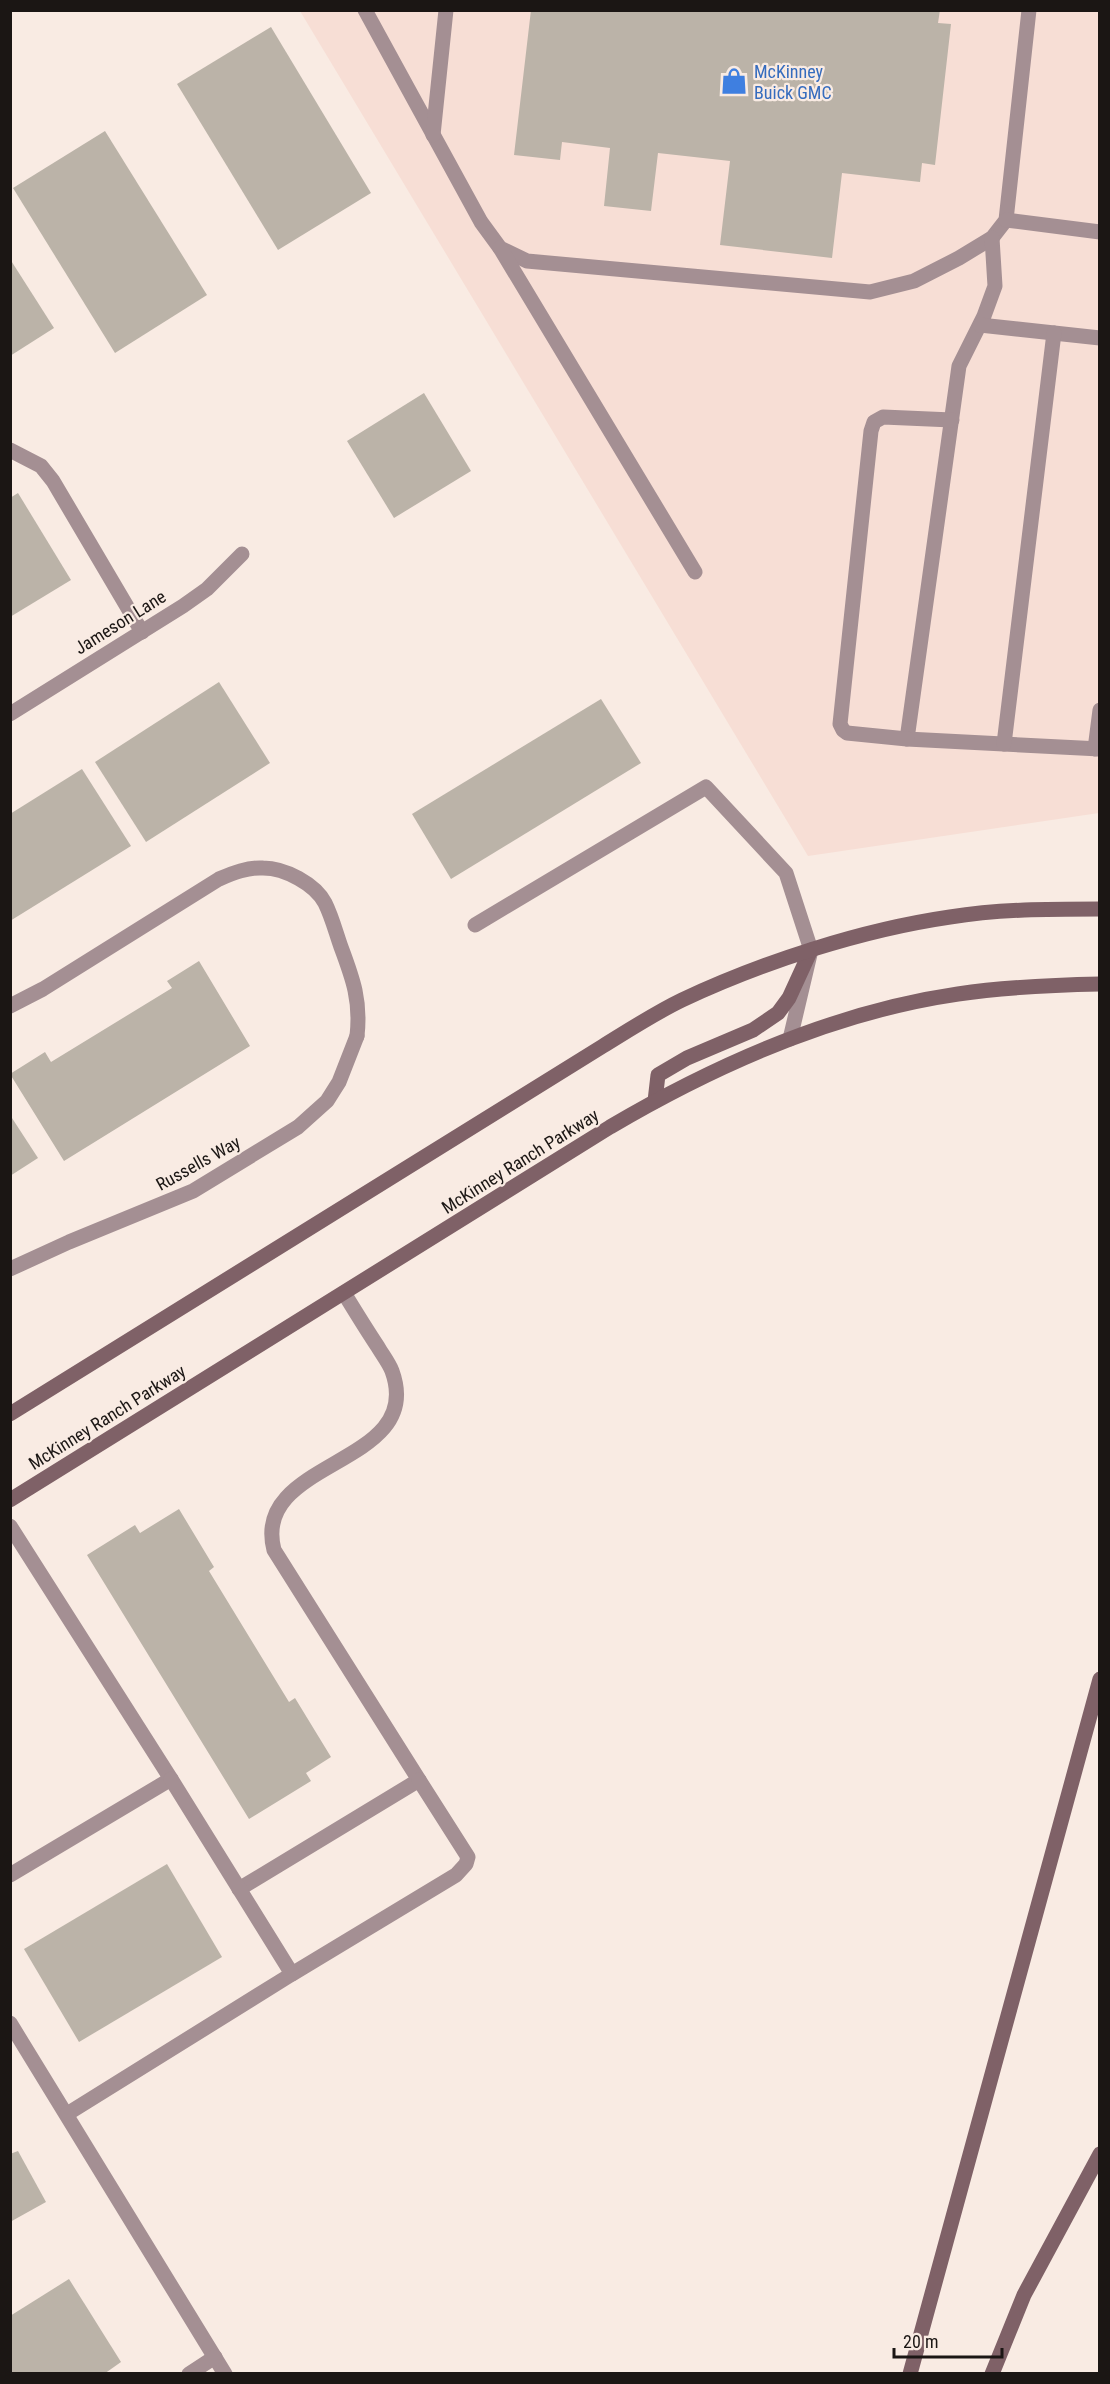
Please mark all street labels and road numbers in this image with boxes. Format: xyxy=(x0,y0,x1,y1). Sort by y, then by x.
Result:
street label: Jameson Lane xyxy=(70,586,170,658)
street label: McKinney Ranch Parkway xyxy=(438,1104,603,1218)
street label: Russells Way xyxy=(152,1131,244,1195)
street label: McKinney Ranch Parkway xyxy=(25,1360,190,1474)

